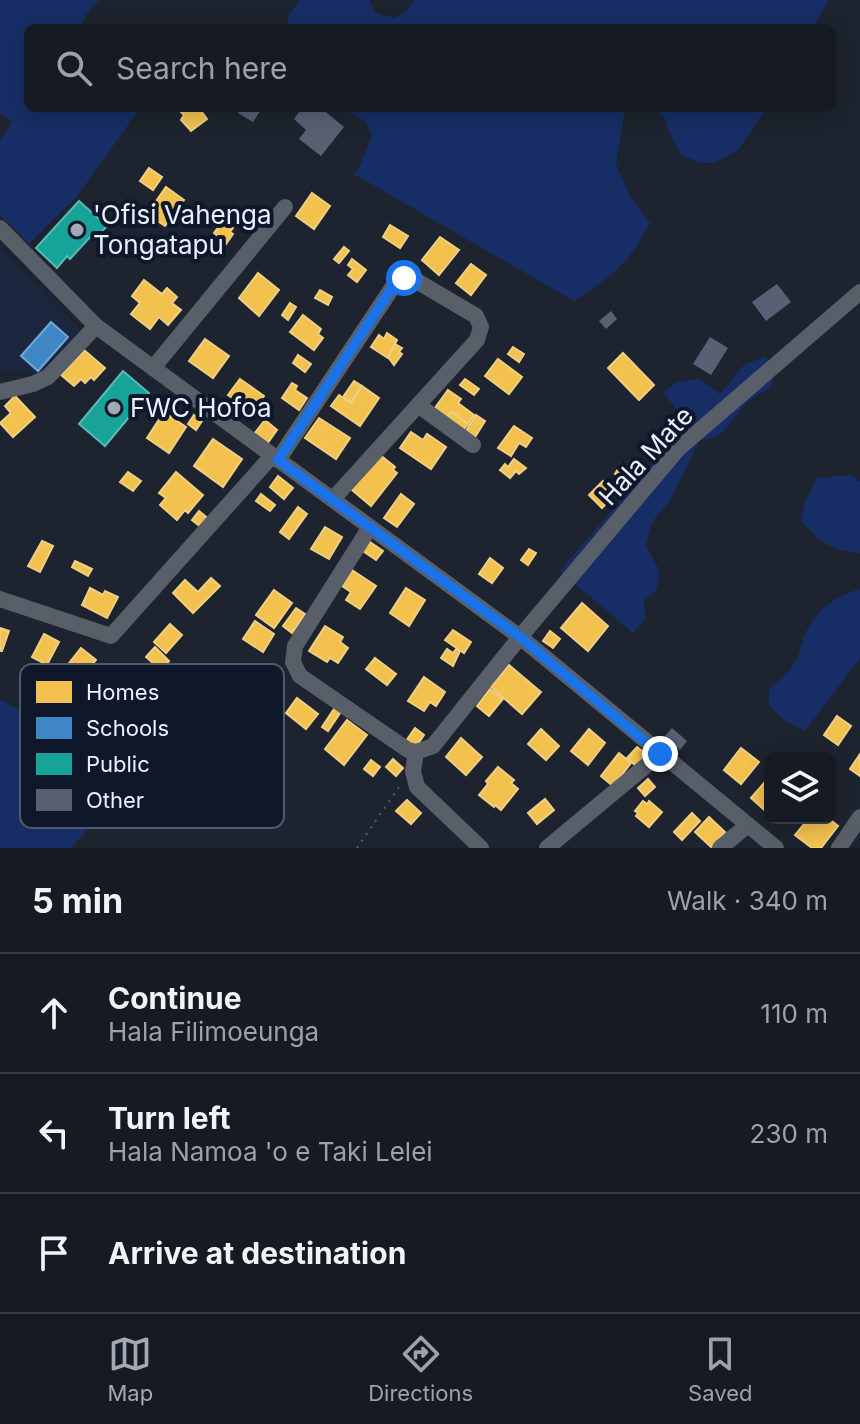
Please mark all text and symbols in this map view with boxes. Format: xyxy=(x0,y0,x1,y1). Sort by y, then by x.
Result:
search box xyxy=(24,24,836,112)
icon: search xyxy=(52,46,96,90)
text: Search here xyxy=(116,50,288,86)
place label: 'Ofisi Vahenga Tongatapu xyxy=(93,199,272,260)
marker: 'Ofisi Vahenga Tongatapu xyxy=(68,221,86,239)
route start xyxy=(386,260,422,296)
place label: FWC Hofoa xyxy=(130,392,272,423)
marker: FWC Hofoa xyxy=(105,399,123,417)
street label: Hala Mate xyxy=(592,400,699,511)
legend xyxy=(20,664,284,828)
text: Homes xyxy=(86,679,159,705)
text: Schools xyxy=(86,715,169,741)
route end xyxy=(642,736,678,772)
text: Public xyxy=(86,751,150,777)
map controls xyxy=(764,752,836,824)
button: layers xyxy=(764,752,836,824)
text: Other xyxy=(86,787,144,813)
text: 5 min xyxy=(32,880,123,921)
text: Walk · 340 m xyxy=(667,885,828,916)
text: Continue xyxy=(108,980,242,1016)
icon: ahead xyxy=(32,991,76,1035)
text: 110 m xyxy=(760,998,828,1029)
text: Hala Filimoeunga xyxy=(108,1016,319,1047)
text: Turn left xyxy=(108,1100,230,1136)
icon: left xyxy=(32,1111,76,1155)
text: 230 m xyxy=(750,1118,828,1149)
text: Hala Namoa 'o e Taki Lelei xyxy=(108,1136,433,1167)
icon: arrive xyxy=(32,1231,76,1275)
text: Arrive at destination xyxy=(108,1235,406,1271)
tab: Map xyxy=(108,1332,153,1406)
tab: Directions xyxy=(368,1332,473,1406)
tab: Saved xyxy=(688,1332,752,1406)

